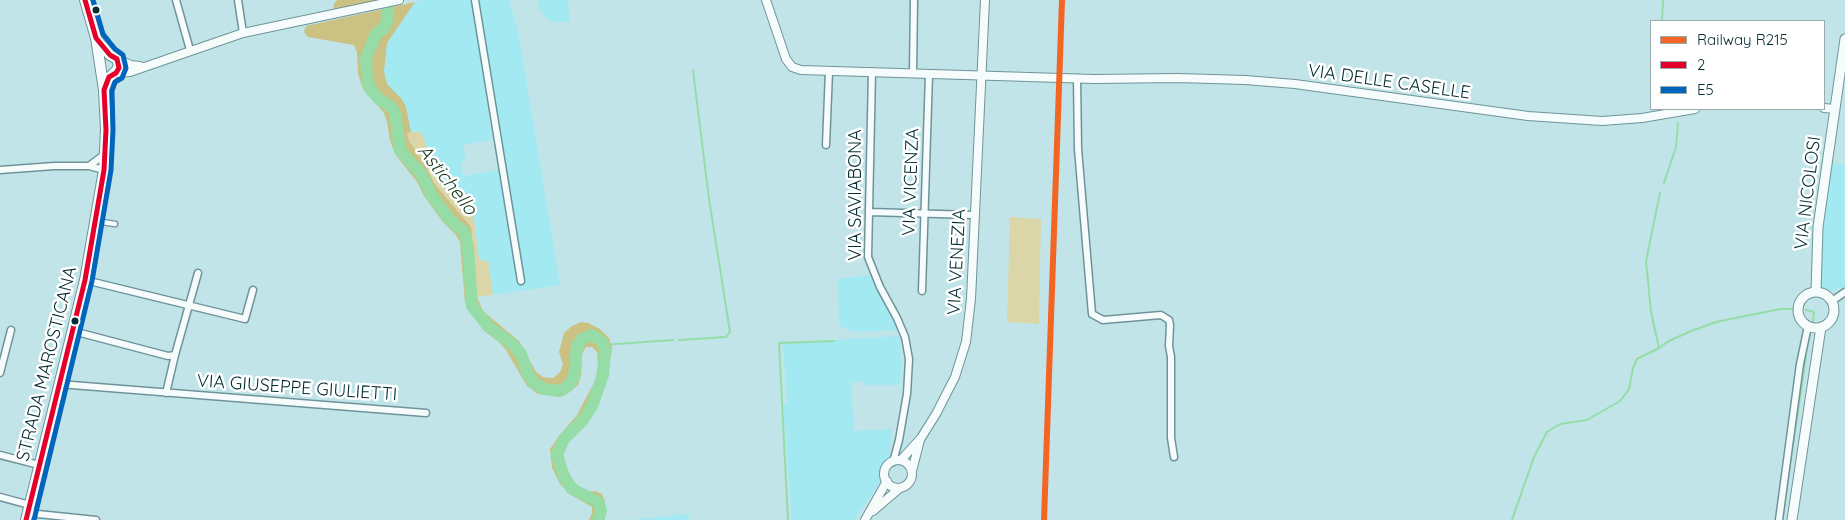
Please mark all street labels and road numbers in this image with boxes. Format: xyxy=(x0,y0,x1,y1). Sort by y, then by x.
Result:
street label: VIA DELLE CASELLE xyxy=(1306,60,1472,104)
street label: VIA VICENZA xyxy=(898,128,924,236)
street label: VIA SAVIABONA xyxy=(845,129,867,261)
street label: VIA NICOLOSI xyxy=(1790,135,1826,251)
street label: VIA VENEZIA xyxy=(943,208,971,316)
street label: STRADA MAROSTICANA xyxy=(12,264,82,464)
street label: VIA GIUSEPPE GIULIETTI xyxy=(196,370,398,406)

